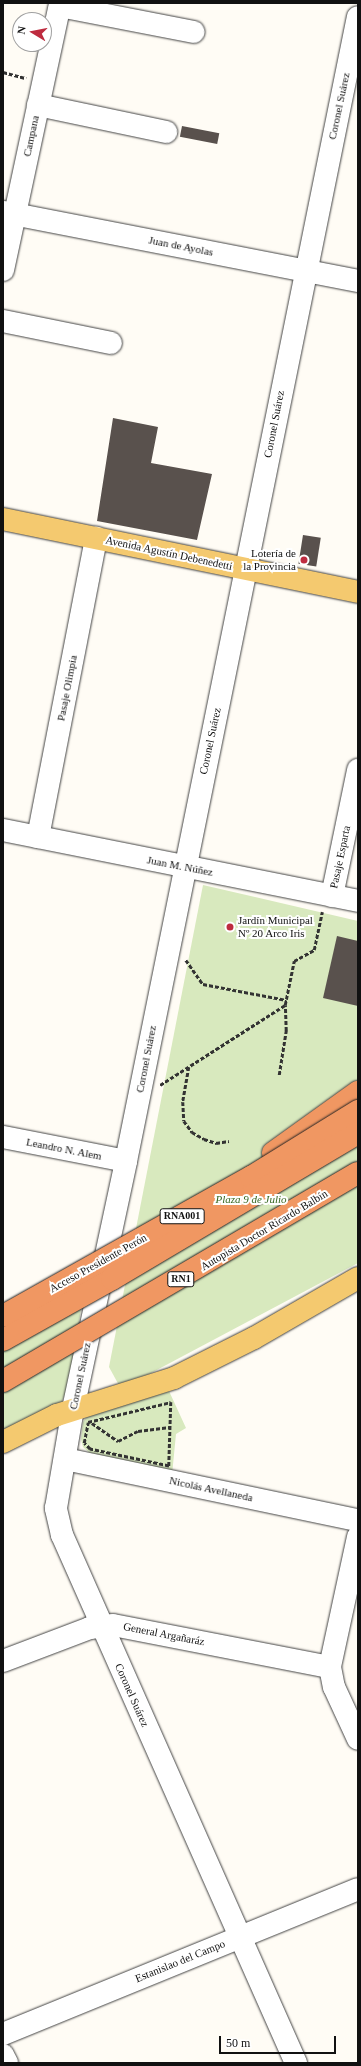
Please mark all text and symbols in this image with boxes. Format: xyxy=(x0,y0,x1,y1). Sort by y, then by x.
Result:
north arrow xyxy=(12,12,52,52)
text: N xyxy=(15,25,28,35)
street label: Coronel Suárez xyxy=(325,71,353,141)
street label: Campana xyxy=(20,114,42,158)
street label: Juan de Ayolas xyxy=(147,233,215,259)
street label: Coronel Suárez xyxy=(261,389,287,459)
street label: Avenida Agustín Debenedetti xyxy=(104,533,234,573)
place label: Lotería de la Provincia xyxy=(243,547,296,573)
marker: Lotería de la Provincia xyxy=(299,555,309,565)
street label: Pasaje Olimpia xyxy=(54,654,80,722)
street label: Coronel Suárez xyxy=(196,706,224,776)
street label: Pasaje Esparta xyxy=(327,824,353,890)
street label: Juan M. Núñez xyxy=(146,853,214,879)
place label: Jardín Municipal Nº 20 Arco Iris xyxy=(238,914,313,940)
marker: Jardín Municipal Nº 20 Arco Iris xyxy=(225,922,235,932)
street label: Coronel Suárez xyxy=(133,1024,159,1094)
street label: Leandro N. Alem xyxy=(25,1135,103,1163)
street label: Autopista Doctor Ricardo Balbín xyxy=(198,1187,330,1273)
park label: Plaza 9 de Julio xyxy=(215,1192,287,1206)
road number: RNA001 xyxy=(159,1208,205,1224)
street label: Acceso Presidente Perón xyxy=(47,1231,149,1295)
road number: RN1 xyxy=(167,1271,195,1287)
street label: Coronel Suárez xyxy=(66,1341,94,1411)
street label: Nicolás Avellaneda xyxy=(168,1474,254,1504)
street label: General Argañaráz xyxy=(122,1620,206,1648)
street label: Coronel Suárez xyxy=(112,1661,152,1729)
street label: Estanislao del Campo xyxy=(133,1937,227,1985)
scale bar xyxy=(221,2028,338,2054)
text: 50 m xyxy=(226,2036,250,2050)

